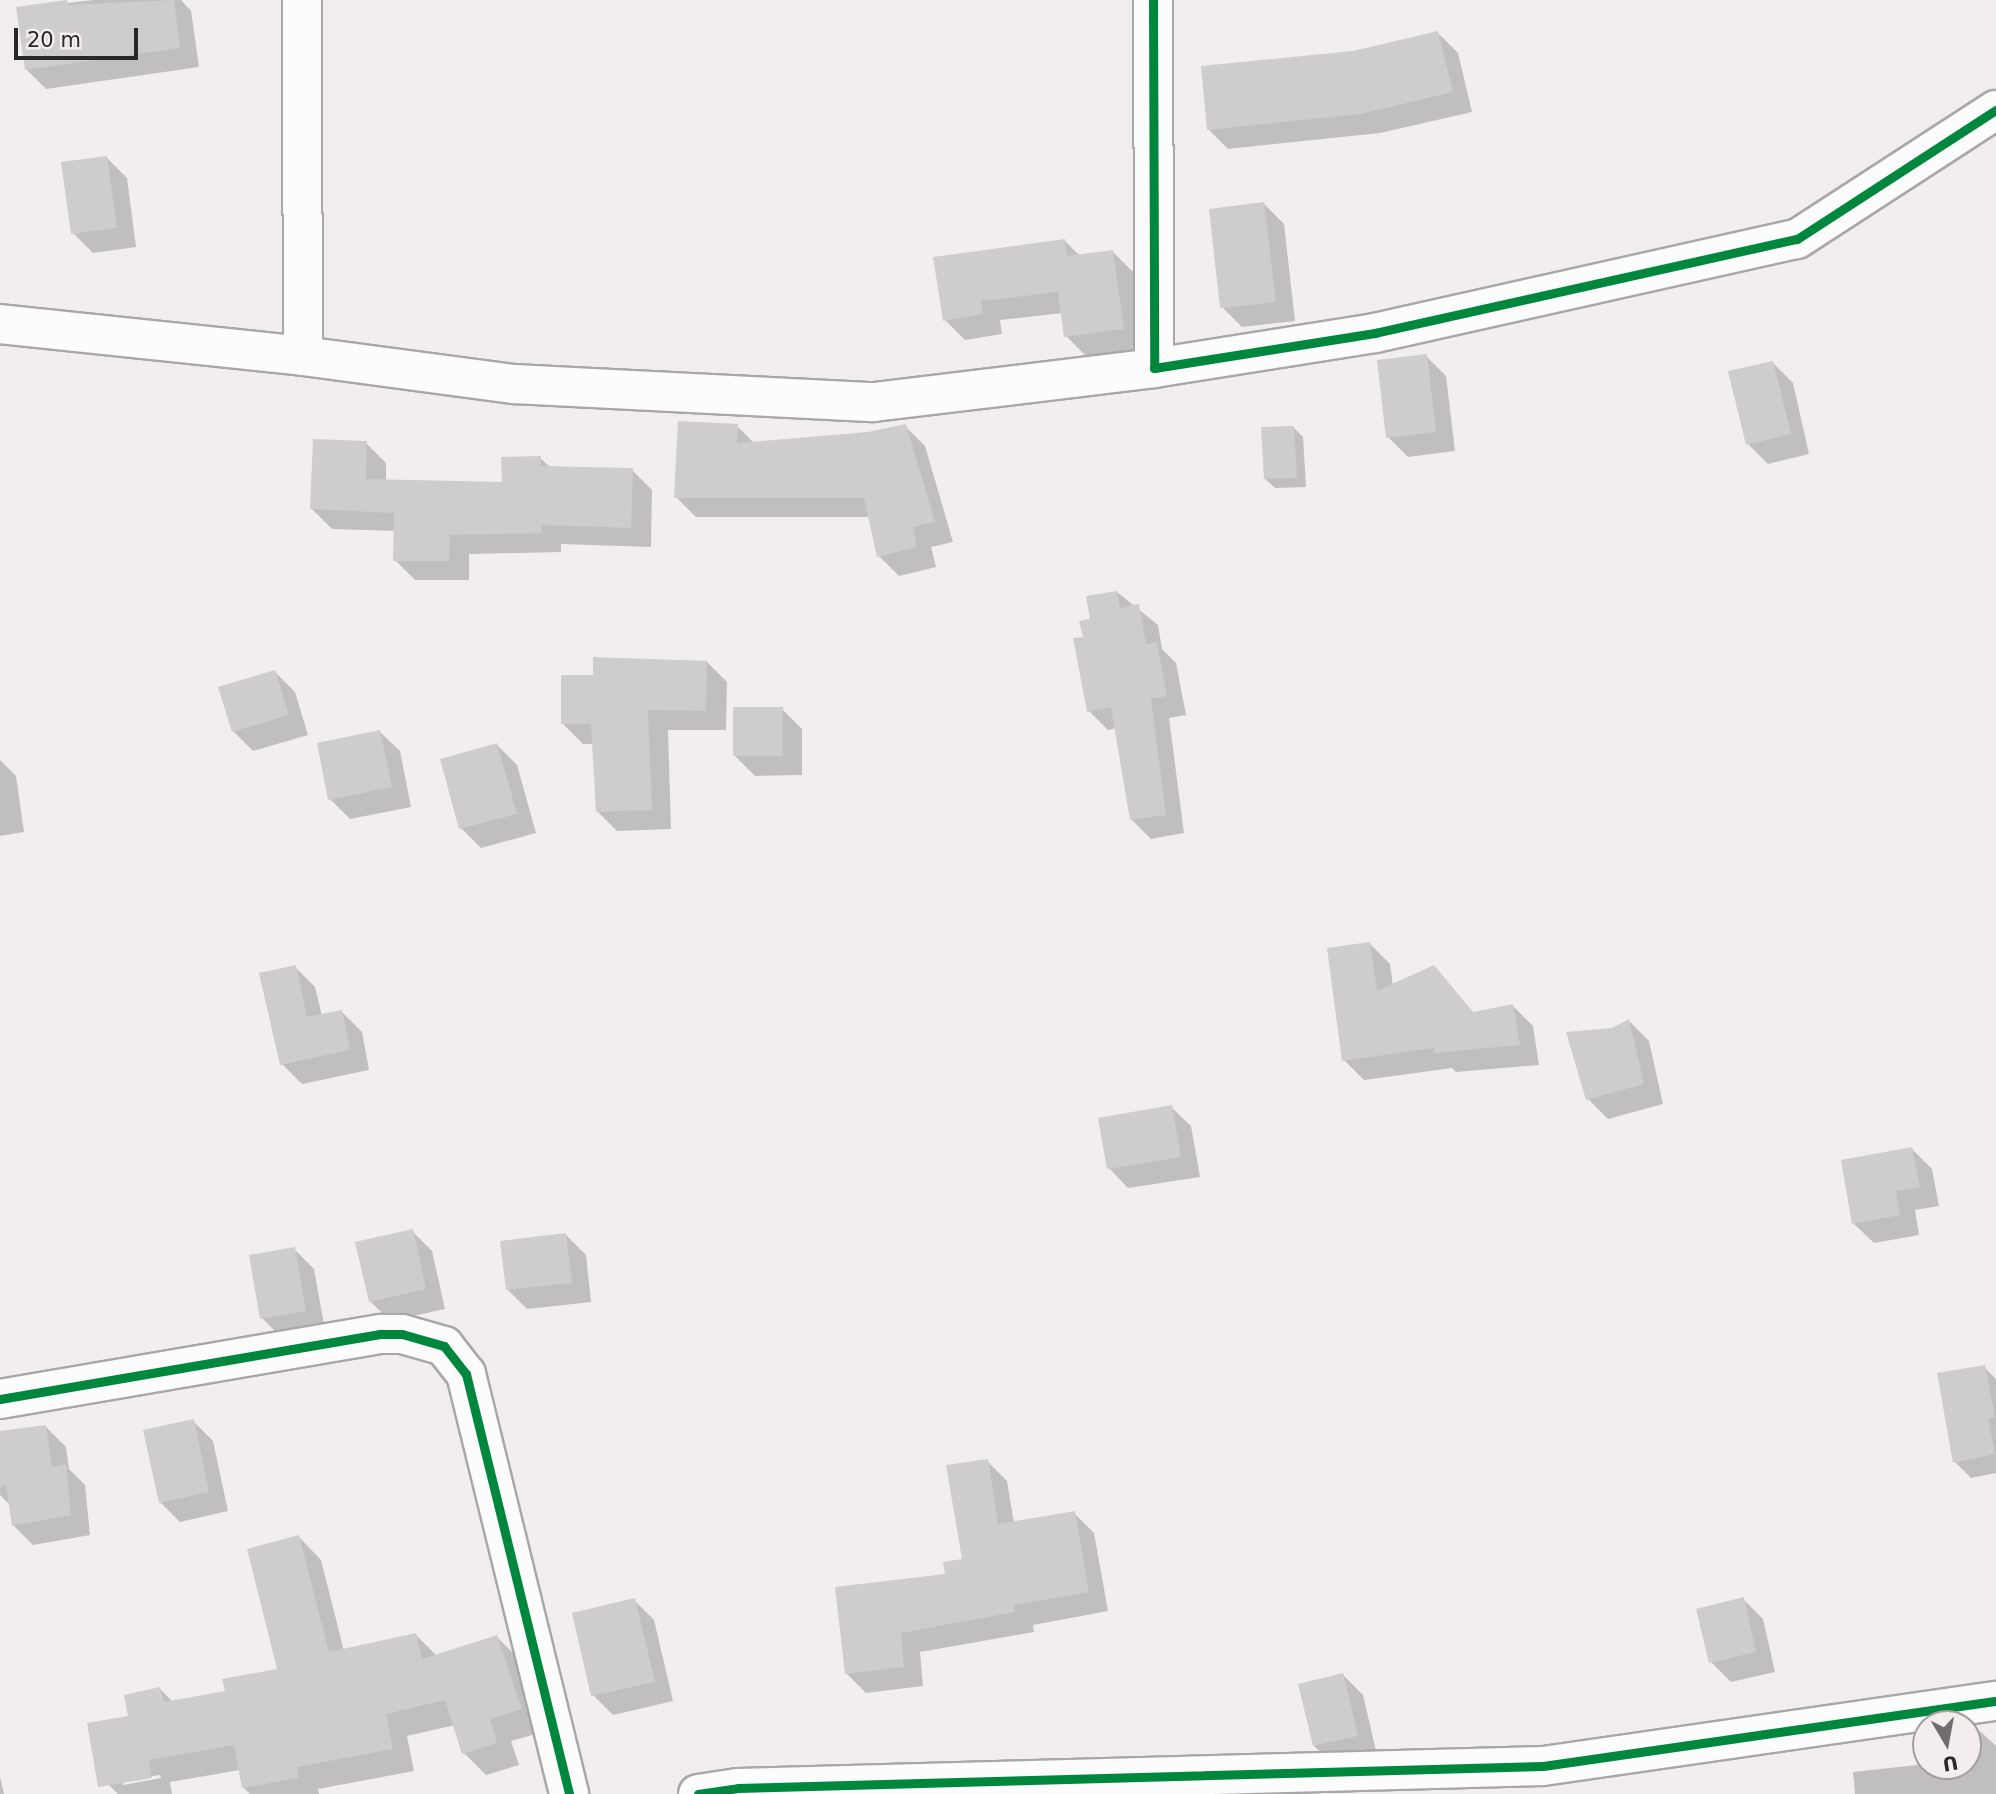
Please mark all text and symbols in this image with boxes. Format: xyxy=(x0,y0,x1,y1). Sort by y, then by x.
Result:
scale bar xyxy=(18,14,142,58)
text: 20 m xyxy=(27,28,81,52)
north arrow xyxy=(1912,1710,1982,1780)
text: U xyxy=(1941,1752,1960,1776)

